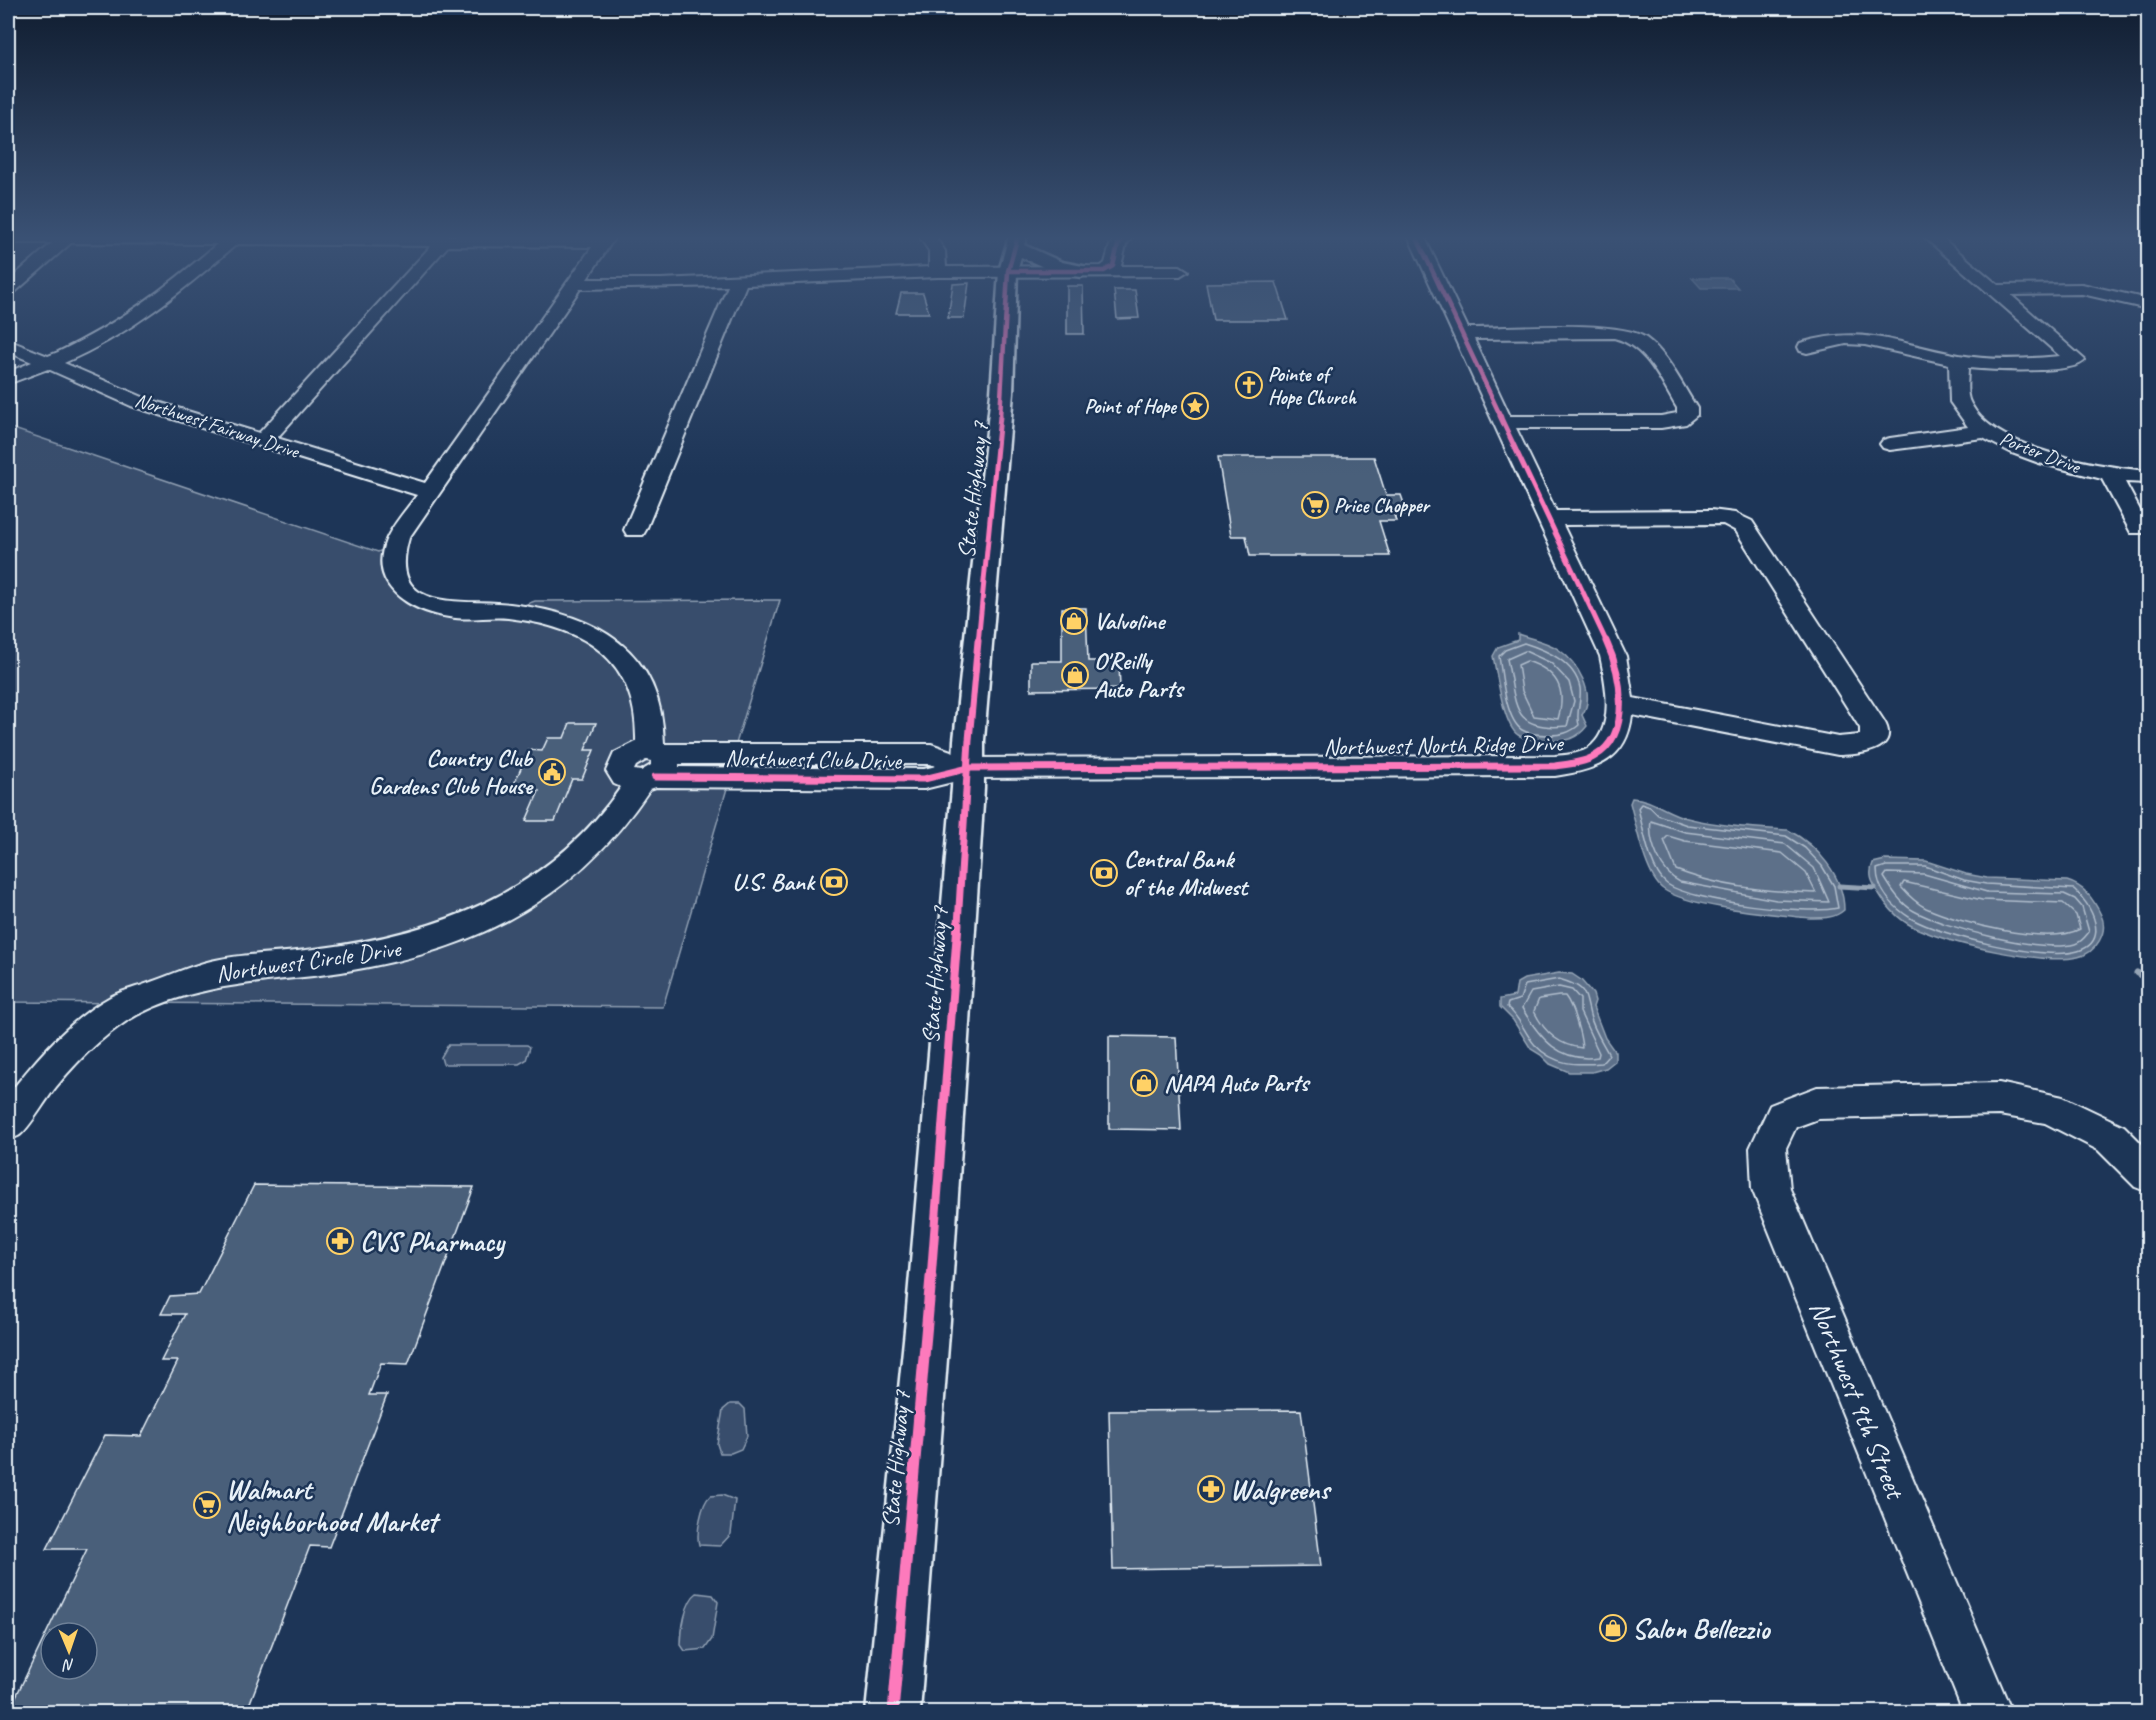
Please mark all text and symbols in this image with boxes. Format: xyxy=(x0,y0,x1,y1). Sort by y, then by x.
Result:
place label: Pointe of Hope Church xyxy=(1268,362,1357,410)
church icon: Pointe of Hope Church xyxy=(1234,370,1264,400)
street label: Northwest Fairway Drive xyxy=(132,387,303,464)
place icon: Point of Hope xyxy=(1180,391,1210,421)
place label: Point of Hope xyxy=(1084,394,1177,419)
street label: State Highway 7 xyxy=(951,419,995,560)
street label: Porter Drive xyxy=(1996,426,2085,480)
supermarket icon: Price Chopper xyxy=(1300,490,1330,520)
place label: Price Chopper xyxy=(1334,493,1431,518)
shop icon: Valvoline xyxy=(1059,606,1089,636)
place label: Valvoline xyxy=(1094,606,1166,636)
place label: O'Reilly Auto Parts xyxy=(1094,646,1185,704)
shop icon: O'Reilly Auto Parts xyxy=(1060,660,1090,690)
street label: Northwest North Ridge Drive xyxy=(1323,728,1565,762)
street label: Northwest Club Drive xyxy=(725,742,903,776)
place label: Country Club Gardens Club House xyxy=(369,743,534,801)
public building icon: Country Club Gardens Club House xyxy=(537,757,567,787)
place label: Central Bank of the Midwest xyxy=(1124,844,1250,902)
bank icon: Central Bank of the Midwest xyxy=(1089,858,1119,888)
place label: U.S. Bank xyxy=(732,867,816,897)
bank icon: U.S. Bank xyxy=(819,867,849,897)
street label: State Highway 7 xyxy=(915,904,955,1045)
street label: Northwest Circle Drive xyxy=(214,933,404,989)
shop icon: NAPA Auto Parts xyxy=(1129,1068,1159,1098)
place label: NAPA Auto Parts xyxy=(1164,1068,1311,1098)
place label: CVS Pharmacy xyxy=(360,1224,506,1260)
pharmacy icon: CVS Pharmacy xyxy=(325,1226,355,1256)
street label: Northwest 9th Street xyxy=(1802,1295,1914,1505)
street label: State Highway 7 xyxy=(875,1388,917,1529)
place label: Walmart Neighborhood Market xyxy=(226,1472,442,1539)
place label: Walgreens xyxy=(1230,1472,1332,1507)
pharmacy icon: Walgreens xyxy=(1196,1474,1226,1504)
supermarket icon: Walmart Neighborhood Market xyxy=(192,1490,222,1520)
place label: Salon Bellezzio xyxy=(1632,1611,1771,1646)
shop icon: Salon Bellezzio xyxy=(1598,1613,1628,1643)
north arrow xyxy=(39,1621,99,1681)
text: N xyxy=(61,1655,75,1675)

